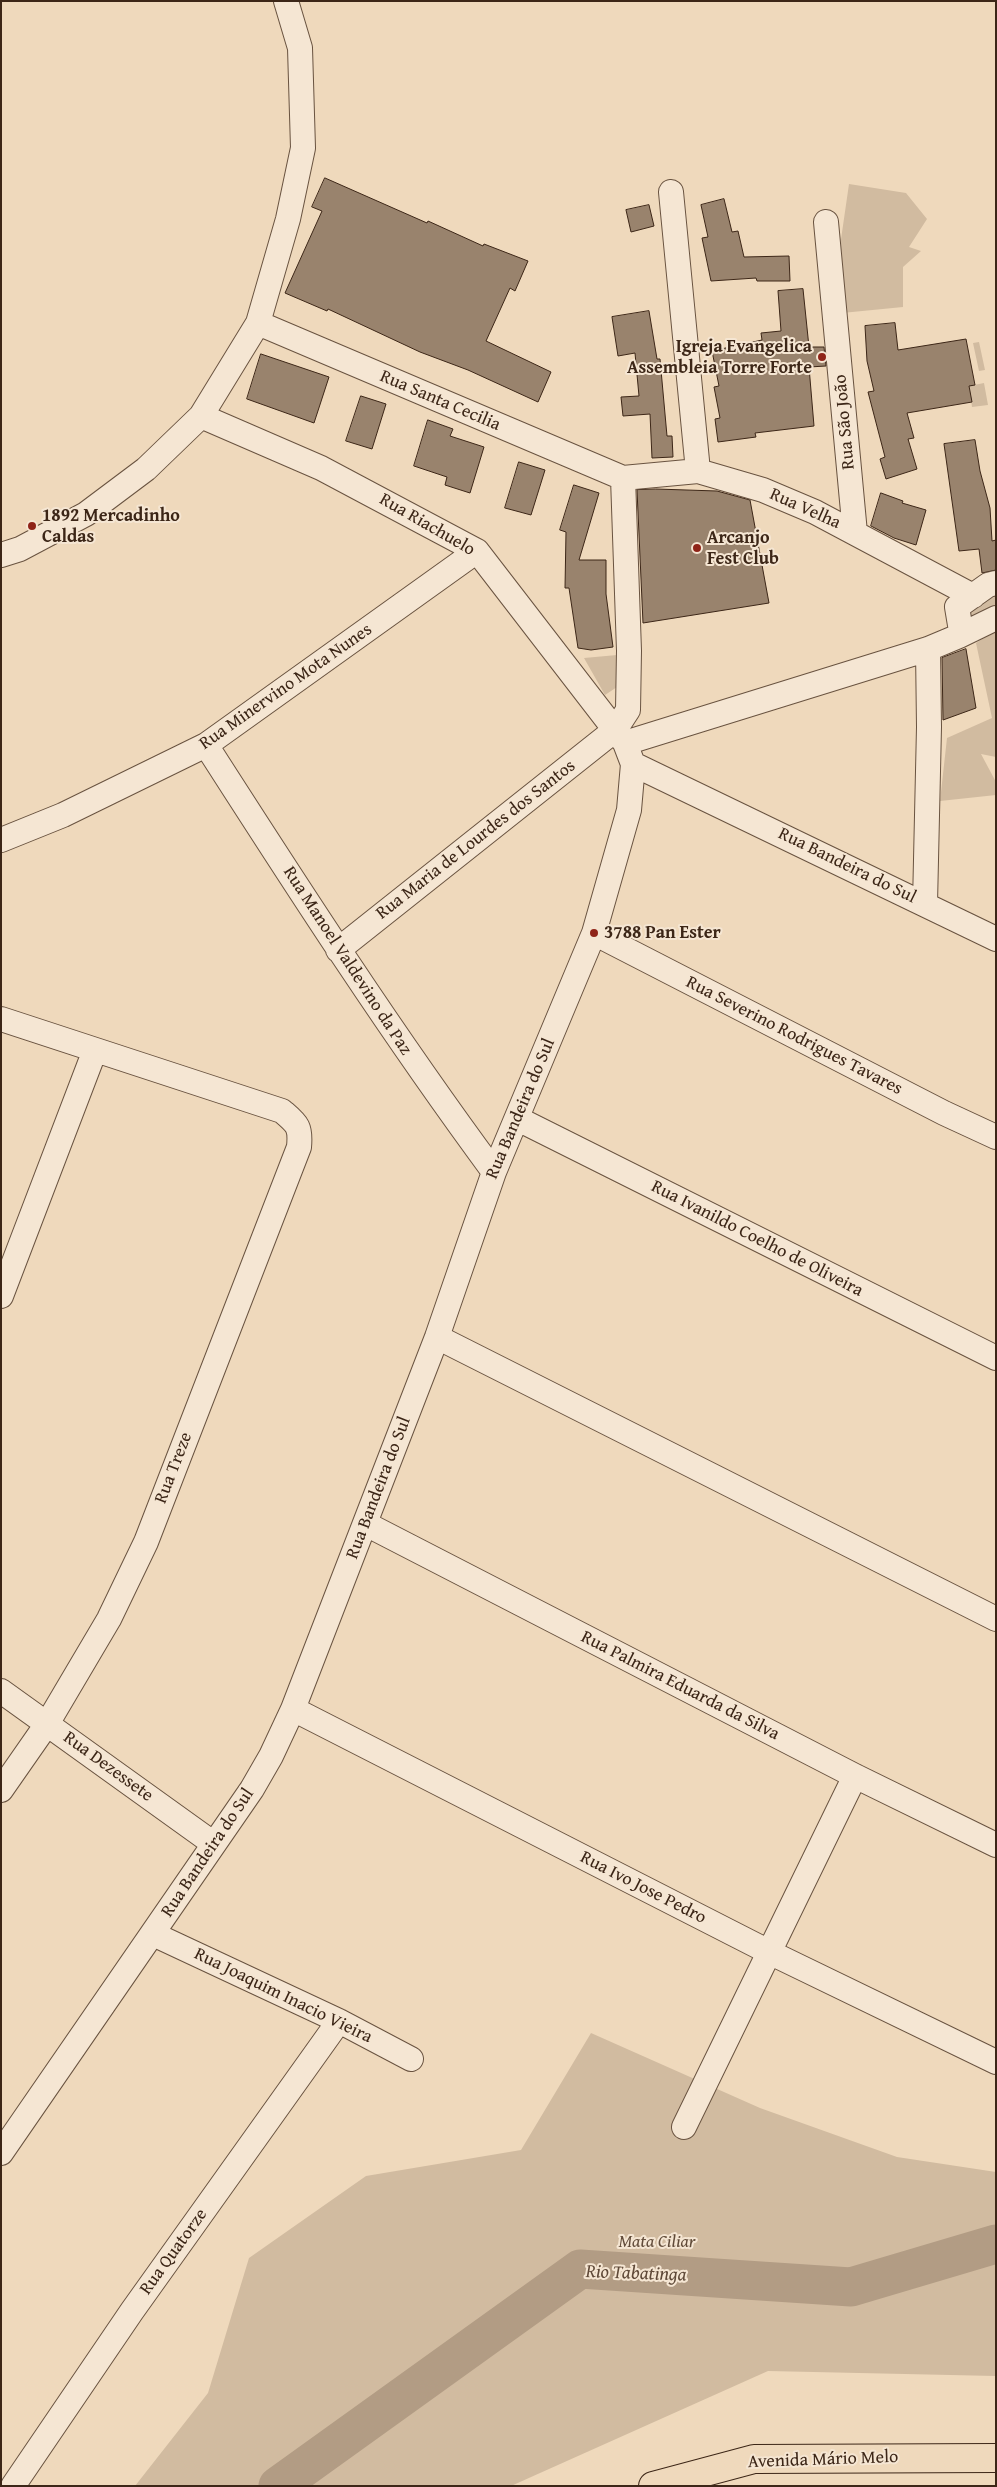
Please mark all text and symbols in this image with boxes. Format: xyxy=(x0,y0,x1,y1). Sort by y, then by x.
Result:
place label: Igreja Evangelica Assembleia Torre Forte xyxy=(627,336,812,378)
marker: Igreja Evangelica Assembleia Torre Forte xyxy=(816,351,828,363)
street label: Rua Santa Cecilia xyxy=(377,366,503,436)
street label: Rua São João xyxy=(830,373,860,471)
street label: Rua Velha xyxy=(766,484,844,534)
street label: Rua Riachuelo xyxy=(375,489,479,561)
place label: 1892 Mercadinho Caldas xyxy=(42,505,180,548)
marker: 1892 Mercadinho Caldas xyxy=(26,520,38,532)
place label: Arcanjo Fest Club xyxy=(707,527,779,570)
marker: Arcanjo Fest Club xyxy=(691,542,703,554)
street label: Rua Minervino Mota Nunes xyxy=(196,619,376,755)
street label: Rua Maria de Lourdes dos Santos xyxy=(372,755,580,925)
street label: Rua Bandeira do Sul xyxy=(775,823,919,909)
street label: Rua Manoel Valdevino da Paz xyxy=(278,863,416,1059)
place label: 3788 Pan Ester xyxy=(604,922,721,944)
marker: 3788 Pan Ester xyxy=(588,927,600,939)
street label: Rua Severino Rodrigues Tavares xyxy=(682,972,906,1100)
street label: Rua Bandeira do Sul xyxy=(482,1035,560,1183)
street label: Rua Ivanildo Coelho de Oliveira xyxy=(648,1176,866,1302)
street label: Rua Bandeira do Sul xyxy=(342,1414,416,1562)
street label: Rua Treze xyxy=(151,1429,197,1507)
street label: Rua Palmira Eduarda da Silva xyxy=(577,1627,783,1745)
street label: Rua Dezessete xyxy=(59,1727,157,1807)
street label: Rua Bandeira do Sul xyxy=(157,1785,259,1921)
street label: Rua Ivo Jose Pedro xyxy=(576,1847,710,1929)
street label: Rua Joaquim Inacio Vieira xyxy=(191,1943,375,2049)
street label: Rua Quatorze xyxy=(136,2205,212,2299)
park label: Mata Ciliar xyxy=(619,2231,695,2253)
water label: Rio Tabatinga xyxy=(585,2261,687,2287)
street label: Avenida Mário Melo xyxy=(747,2447,899,2473)

